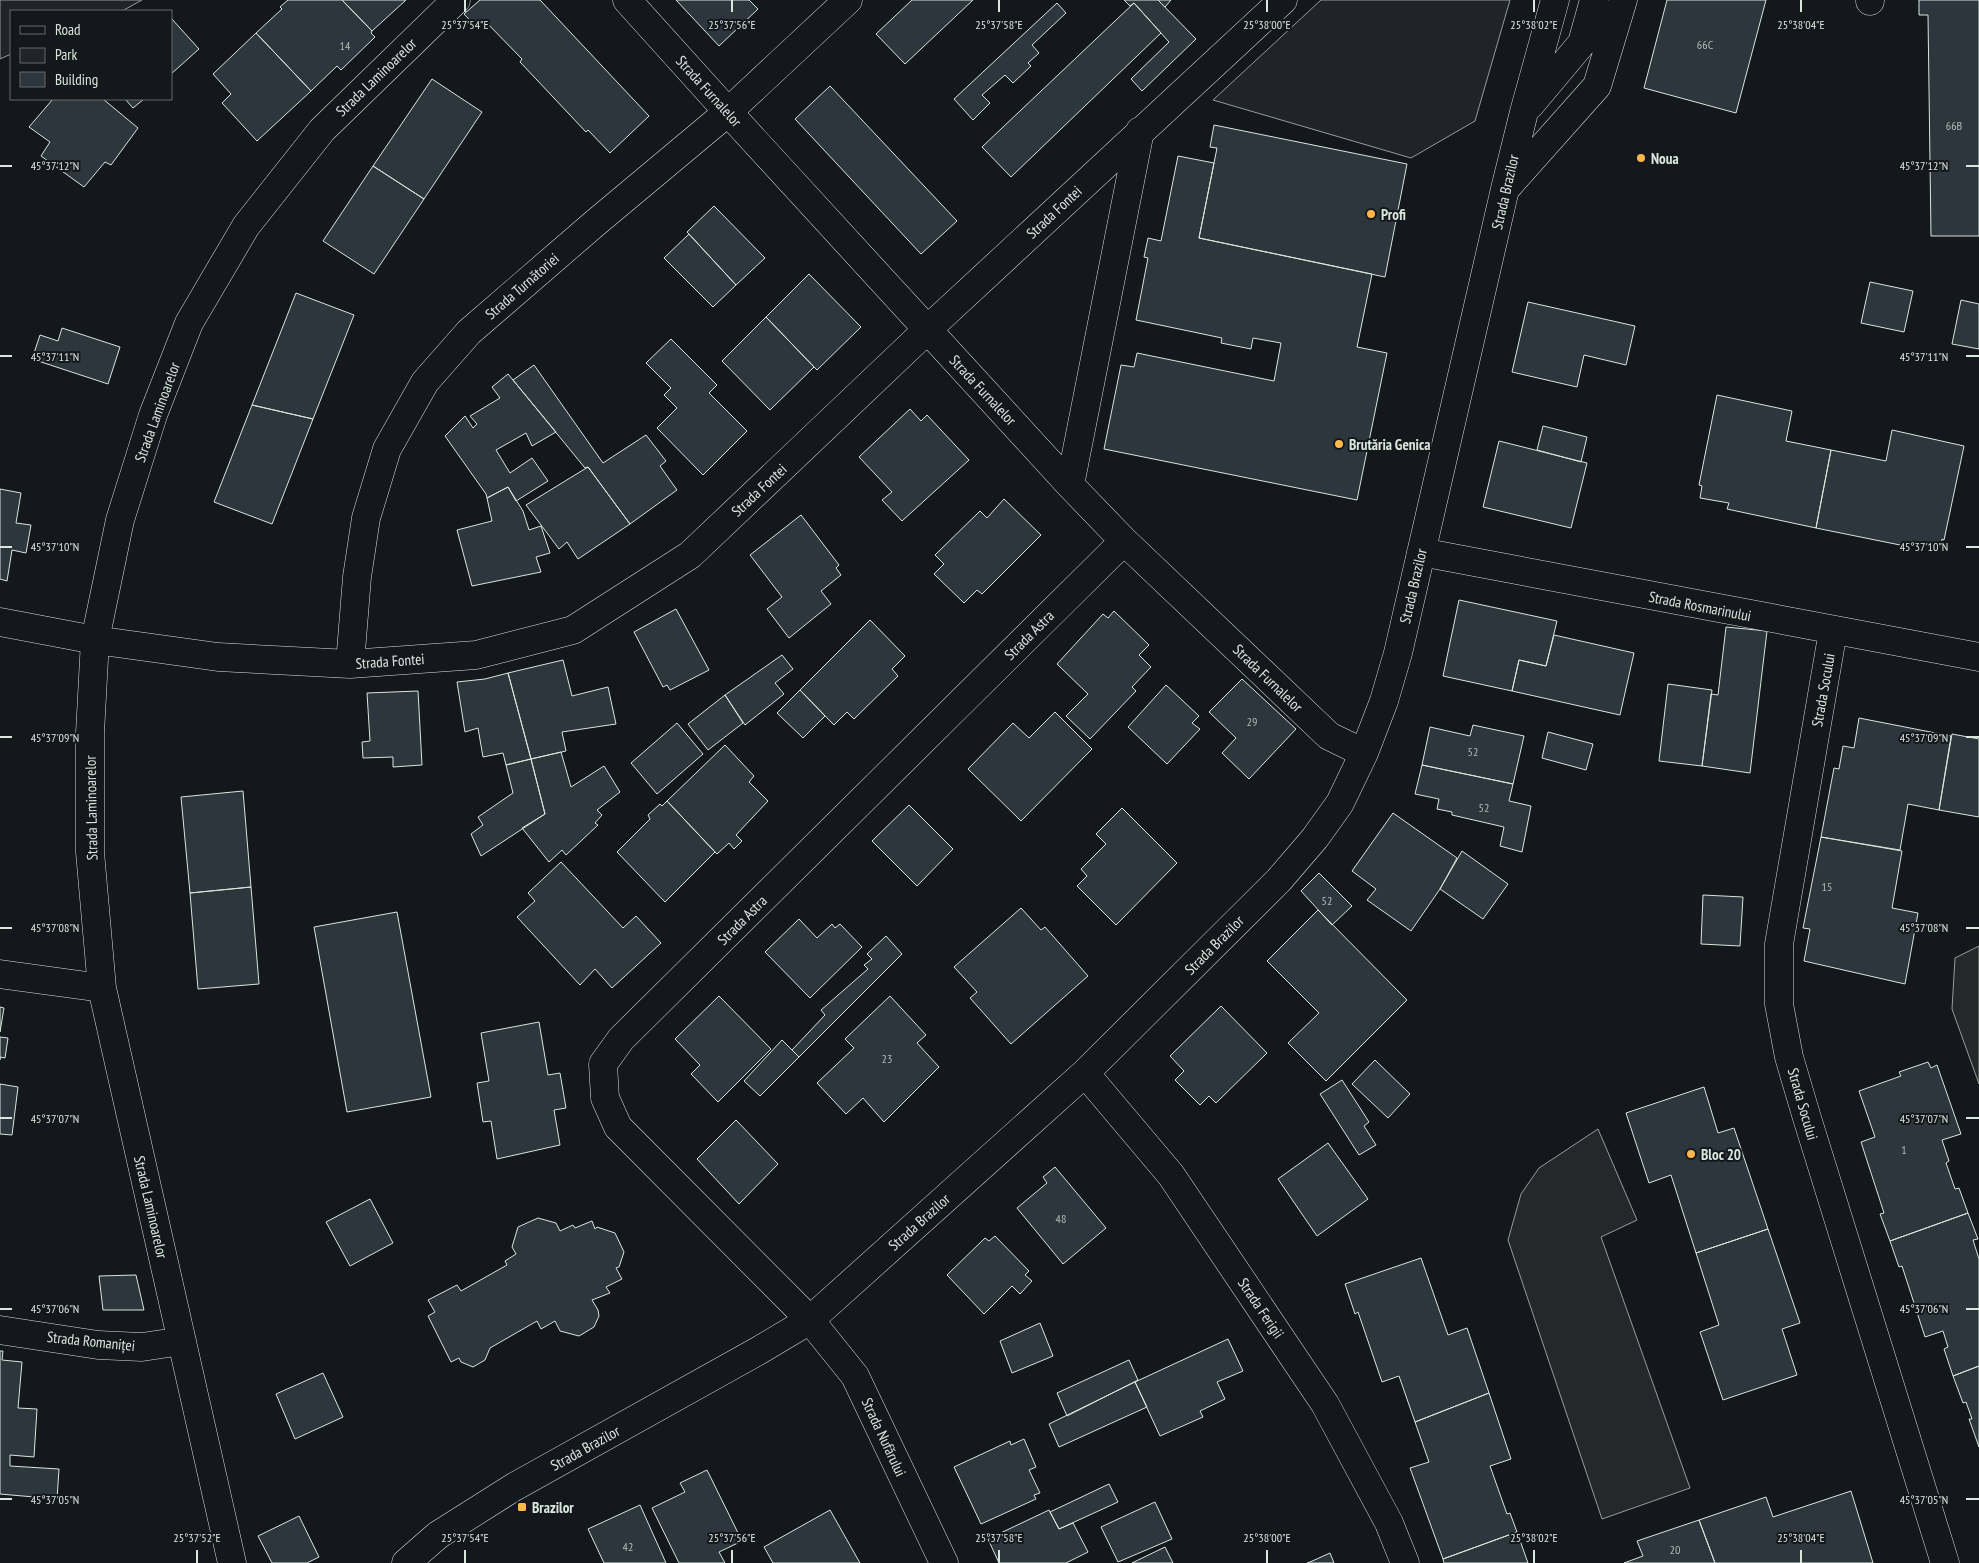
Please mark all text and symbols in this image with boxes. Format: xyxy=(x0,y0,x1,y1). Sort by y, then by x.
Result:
legend xyxy=(10,10,172,100)
text: 25°37'54"E xyxy=(441,17,489,32)
text: 25°37'56"E xyxy=(708,17,756,32)
text: 25°37'58"E xyxy=(975,17,1023,32)
text: 25°38'00"E xyxy=(1243,17,1291,32)
text: 25°38'02"E xyxy=(1510,17,1558,32)
text: 25°38'04"E xyxy=(1777,17,1825,32)
text: Road xyxy=(55,20,81,39)
street label: Strada Laminoarelor xyxy=(332,33,421,120)
house number: 66C xyxy=(1697,37,1714,52)
house number: 14 xyxy=(340,38,351,53)
text: Park xyxy=(55,45,77,64)
street label: Strada Furnalelor xyxy=(672,51,747,131)
text: Building xyxy=(55,70,98,89)
house number: 66B xyxy=(1946,118,1963,133)
place label: Noua xyxy=(1651,149,1679,168)
street label: Strada Brazilor xyxy=(1487,152,1523,231)
marker: Noua xyxy=(1635,152,1647,164)
text: 45°37'12"N xyxy=(31,158,79,173)
text: 45°37'12"N xyxy=(1900,158,1948,173)
street label: Strada Fontei xyxy=(1022,182,1086,242)
place label: Profi xyxy=(1381,205,1406,224)
marker: Profi xyxy=(1365,208,1377,220)
street label: Strada Turnătoriei xyxy=(481,249,563,323)
text: 45°37'11"N xyxy=(31,349,79,364)
text: 45°37'11"N xyxy=(1900,349,1948,364)
street label: Strada Furnalelor xyxy=(946,351,1021,430)
street label: Strada Laminoarelor xyxy=(130,359,184,465)
place label: Brutăria Genica xyxy=(1349,435,1430,454)
marker: Brutăria Genica xyxy=(1333,438,1345,450)
street label: Strada Fontei xyxy=(727,460,791,520)
text: 45°37'10"N xyxy=(31,539,79,554)
text: 45°37'10"N xyxy=(1900,539,1948,554)
street label: Strada Brazilor xyxy=(1395,546,1431,625)
street label: Strada Rosmarinului xyxy=(1647,587,1753,625)
street label: Strada Astra xyxy=(1000,606,1058,664)
street label: Strada Furnalelor xyxy=(1229,640,1307,717)
street label: Strada Fontei xyxy=(355,649,425,673)
street label: Strada Socului xyxy=(1807,652,1839,728)
house number: 29 xyxy=(1247,714,1257,729)
text: 45°37'09"N xyxy=(31,730,79,745)
text: 45°37'09"N xyxy=(1900,730,1948,745)
house number: 52 xyxy=(1468,744,1478,759)
street label: Strada Laminoarelor xyxy=(81,755,101,861)
house number: 52 xyxy=(1479,800,1489,815)
house number: 15 xyxy=(1822,879,1832,894)
street label: Strada Astra xyxy=(713,891,771,949)
house number: 52 xyxy=(1322,893,1332,908)
street label: Strada Brazilor xyxy=(1180,911,1248,979)
text: 45°37'08"N xyxy=(31,920,79,935)
text: 45°37'08"N xyxy=(1900,920,1948,935)
house number: 23 xyxy=(882,1051,892,1066)
street label: Strada Socului xyxy=(1784,1066,1822,1142)
text: 45°37'07"N xyxy=(31,1111,79,1126)
text: 45°37'07"N xyxy=(1900,1111,1948,1126)
house number: 1 xyxy=(1901,1142,1907,1157)
place label: Bloc 20 xyxy=(1701,1145,1741,1164)
marker: Bloc 20 xyxy=(1685,1148,1697,1160)
street label: Strada Laminoarelor xyxy=(130,1154,172,1261)
street label: Strada Brazilor xyxy=(884,1189,954,1255)
house number: 48 xyxy=(1056,1211,1066,1226)
street label: Strada Ferigii xyxy=(1234,1274,1288,1342)
text: 45°37'06"N xyxy=(31,1301,79,1316)
text: 45°37'06"N xyxy=(1900,1301,1948,1316)
street label: Strada Romaniței xyxy=(46,1327,136,1355)
street label: Strada Nufărului xyxy=(858,1395,910,1479)
street label: Strada Brazilor xyxy=(547,1421,624,1475)
text: 45°37'05"N xyxy=(31,1492,79,1507)
text: 45°37'05"N xyxy=(1900,1492,1948,1507)
place label: Brazilor xyxy=(532,1498,574,1517)
marker: Brazilor xyxy=(516,1501,528,1513)
text: 25°37'52"E xyxy=(173,1530,221,1545)
text: 25°37'54"E xyxy=(441,1530,489,1545)
text: 25°37'56"E xyxy=(708,1530,756,1545)
text: 25°37'58"E xyxy=(975,1530,1023,1545)
text: 25°38'00"E xyxy=(1243,1530,1291,1545)
text: 25°38'02"E xyxy=(1510,1530,1558,1545)
text: 25°38'04"E xyxy=(1777,1530,1825,1545)
house number: 42 xyxy=(623,1539,633,1554)
house number: 20 xyxy=(1670,1542,1680,1557)

